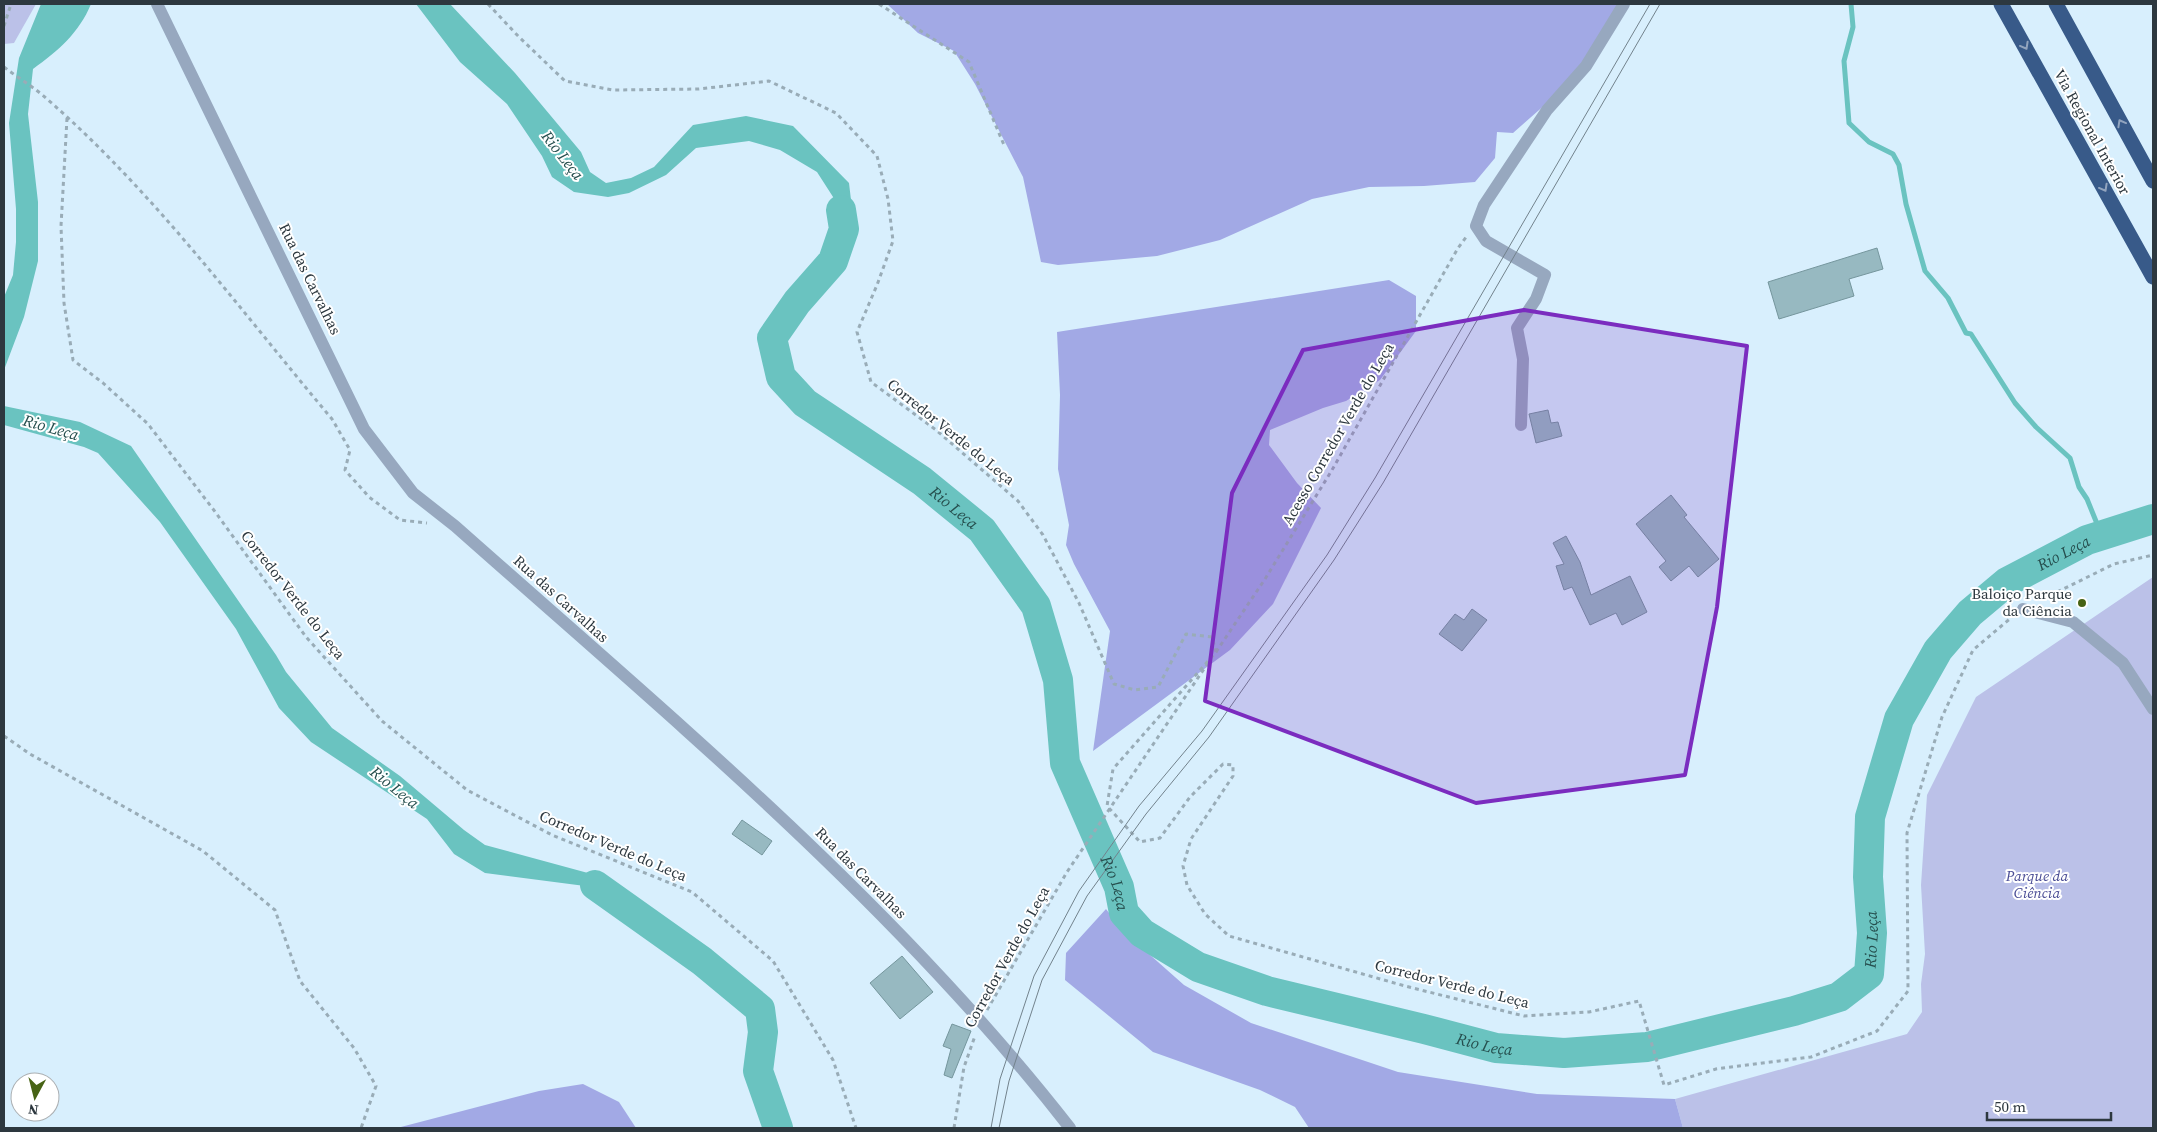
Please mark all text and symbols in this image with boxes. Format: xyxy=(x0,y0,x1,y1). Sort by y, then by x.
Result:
one-way arrow xyxy=(2018,41,2028,50)
street label: Via Regional Interior xyxy=(2049,65,2136,199)
one-way arrow xyxy=(2117,120,2127,129)
water label: Rio Leça xyxy=(536,125,590,185)
one-way arrow xyxy=(2097,183,2107,192)
street label: Rua das Carvalhas xyxy=(274,220,347,338)
street label: Acesso Corredor Verde do Leça xyxy=(1277,338,1399,529)
street label: Corredor Verde do Leça xyxy=(883,374,1020,490)
water label: Rio Leça xyxy=(20,408,82,446)
water label: Rio Leça xyxy=(924,480,984,534)
street label: Corredor Verde do Leça xyxy=(236,526,351,664)
water label: Rio Leça xyxy=(2032,529,2094,576)
street label: Rua das Carvalhas xyxy=(509,550,614,647)
place label: Baloiço Parque da Ciência xyxy=(1972,583,2072,621)
marker: Baloiço Parque da Ciência xyxy=(2076,597,2088,609)
water label: Rio Leça xyxy=(365,760,425,814)
street label: Corredor Verde do Leça xyxy=(536,805,691,886)
street label: Rua das Carvalhas xyxy=(811,822,912,923)
water label: Rio Leça xyxy=(1095,851,1134,913)
park label: Parque da Ciência xyxy=(2005,865,2068,903)
street label: Corredor Verde do Leça xyxy=(959,882,1054,1031)
water label: Rio Leça xyxy=(1858,910,1883,970)
street label: Corredor Verde do Leça xyxy=(1373,954,1532,1013)
water label: Rio Leça xyxy=(1453,1027,1514,1060)
north arrow xyxy=(10,1072,60,1122)
scale bar xyxy=(1987,1090,2111,1122)
text: 50 m xyxy=(1994,1096,2026,1117)
text: N xyxy=(27,1099,40,1120)

